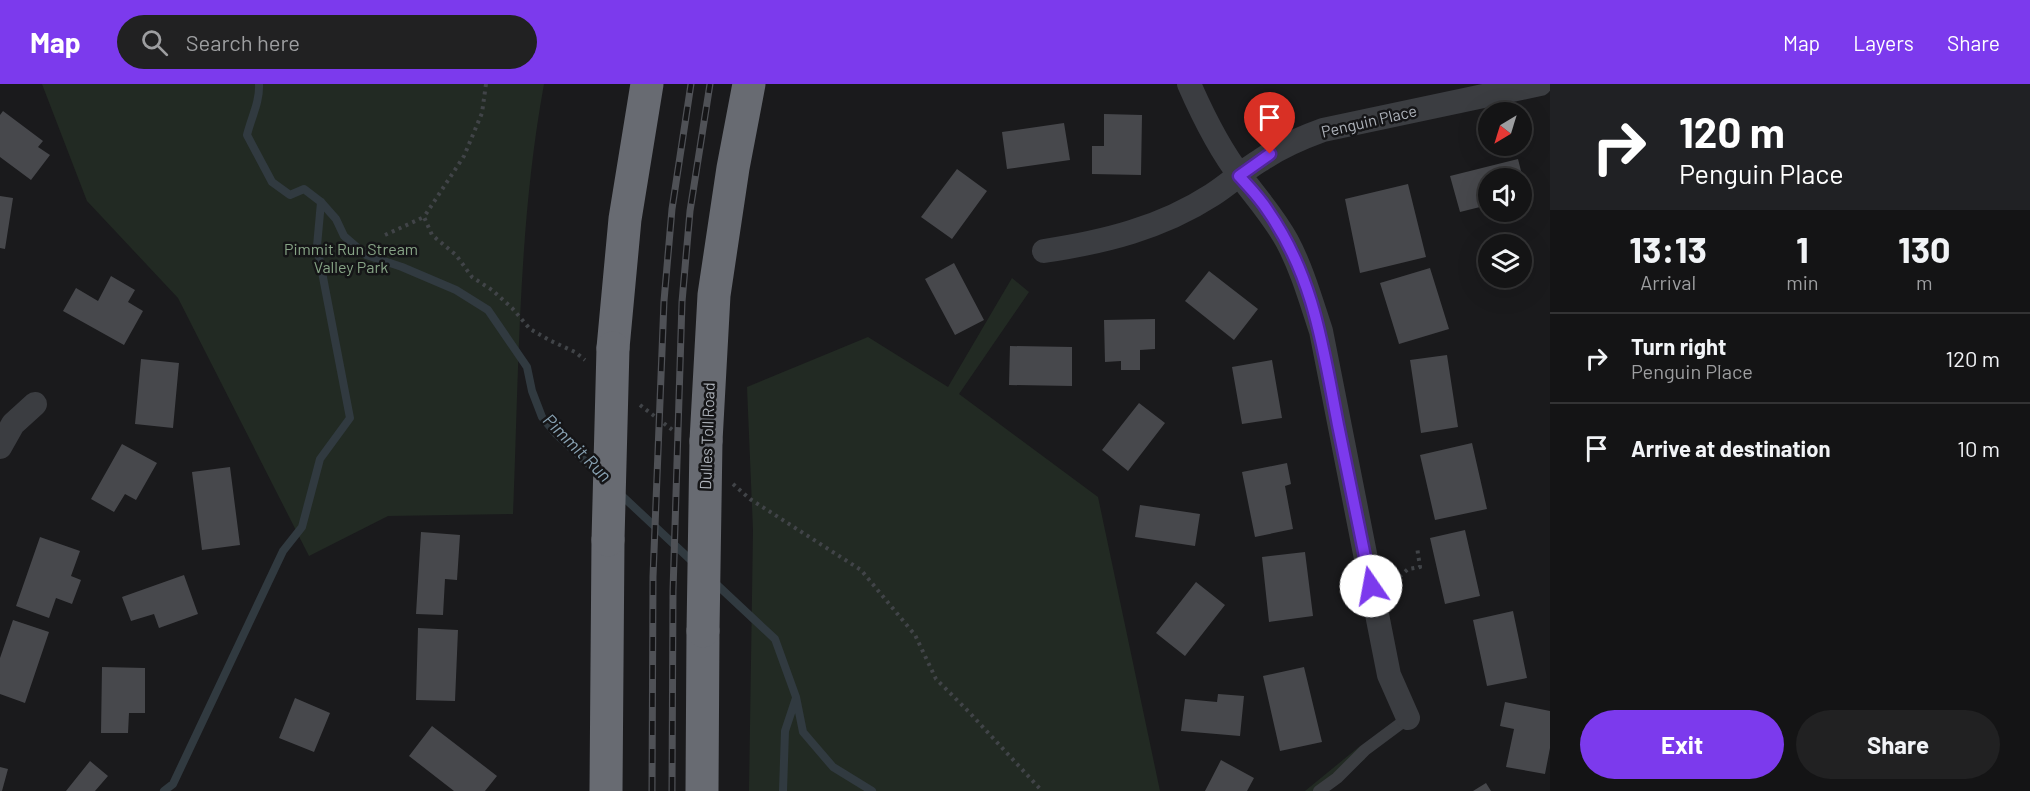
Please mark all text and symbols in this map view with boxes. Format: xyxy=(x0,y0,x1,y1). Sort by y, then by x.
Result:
search box xyxy=(117,15,537,69)
text: Map xyxy=(30,25,81,59)
icon: search xyxy=(138,26,171,59)
text: Search here xyxy=(186,29,300,55)
text: Map xyxy=(1783,30,1820,55)
text: Layers xyxy=(1853,30,1914,55)
text: Share xyxy=(1947,30,2000,55)
pin xyxy=(1244,92,1295,154)
street label: Penguin Place xyxy=(1319,100,1419,141)
icon: arrive xyxy=(1253,101,1286,134)
north arrow xyxy=(1478,102,1532,156)
map controls xyxy=(1478,102,1532,288)
text: 120 m xyxy=(1679,106,1785,156)
icon: right xyxy=(1580,108,1658,186)
text: Penguin Place xyxy=(1679,157,1844,189)
button: sound xyxy=(1478,168,1532,222)
text: 13:13 xyxy=(1629,227,1707,270)
text: 1 xyxy=(1796,227,1809,270)
text: 130 xyxy=(1898,227,1951,270)
button: layers xyxy=(1478,234,1532,288)
park label: Pimmit Run Stream Valley Park xyxy=(284,239,418,276)
text: Arrival xyxy=(1640,270,1696,294)
text: min xyxy=(1786,270,1819,294)
text: m xyxy=(1916,270,1933,294)
text: Turn right xyxy=(1631,333,1726,359)
icon: right xyxy=(1580,342,1613,375)
text: 120 m xyxy=(1945,345,2000,371)
text: Penguin Place xyxy=(1631,359,1753,383)
street label: Dulles Toll Road xyxy=(695,382,718,490)
water label: Pimmit Run xyxy=(539,409,616,486)
icon: arrive xyxy=(1580,432,1613,465)
text: Arrive at destination xyxy=(1631,435,1830,461)
text: 10 m xyxy=(1957,435,2000,461)
position arrow xyxy=(1339,554,1403,618)
button: Exit xyxy=(1580,710,1784,779)
button: Share xyxy=(1796,710,2000,779)

